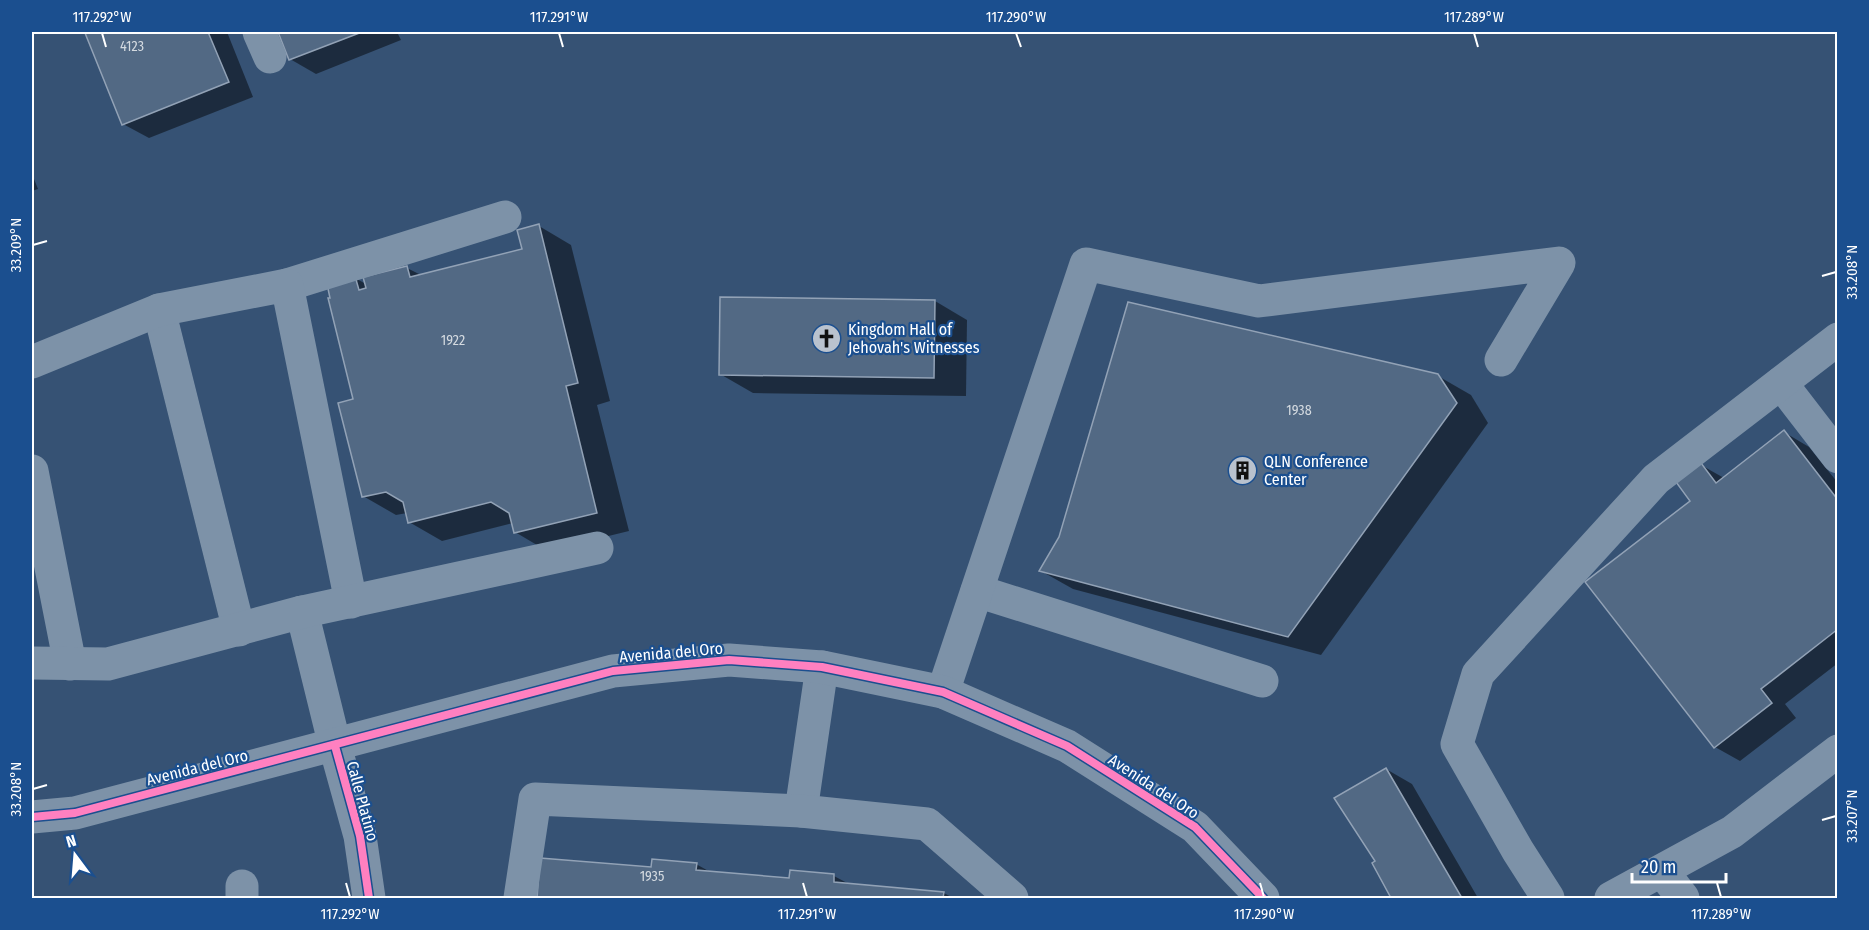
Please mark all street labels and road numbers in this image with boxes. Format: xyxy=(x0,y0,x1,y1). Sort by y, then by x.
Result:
street label: Avenida del Oro xyxy=(618,638,724,666)
street label: Avenida del Oro xyxy=(144,746,250,789)
street label: Avenida del Oro xyxy=(1105,750,1203,823)
street label: Calle Platino xyxy=(343,759,382,843)

